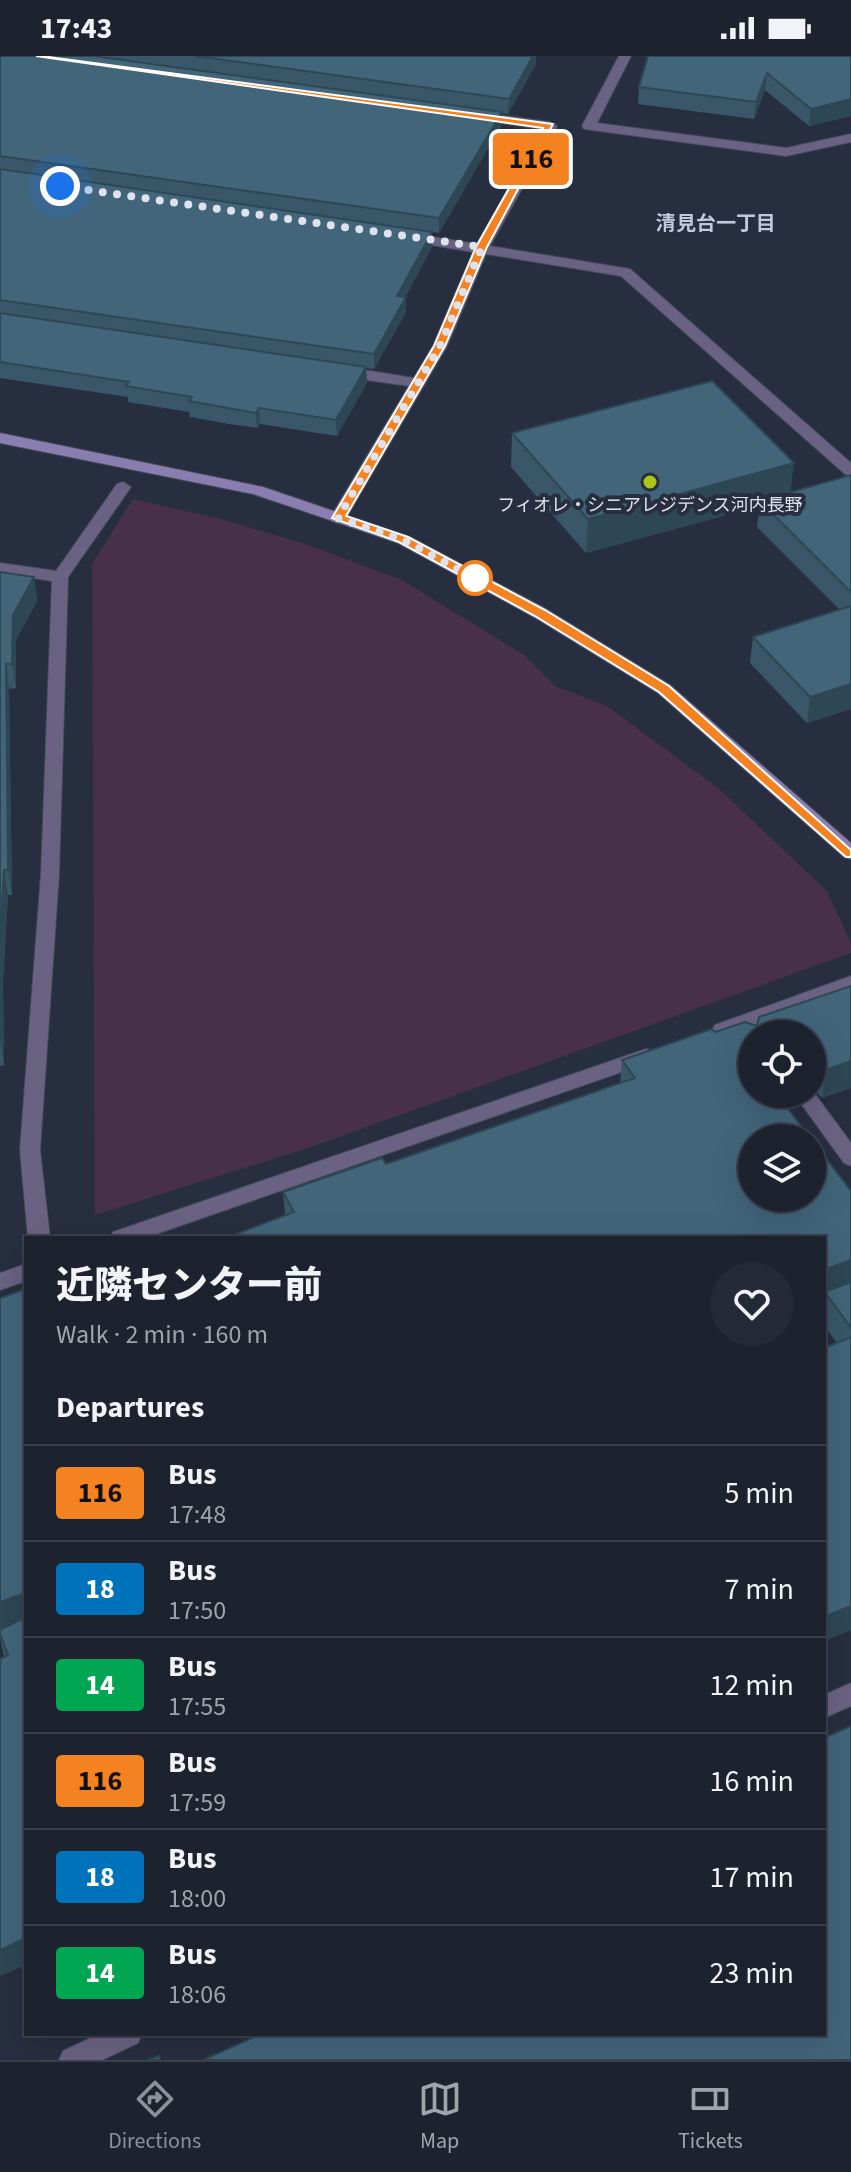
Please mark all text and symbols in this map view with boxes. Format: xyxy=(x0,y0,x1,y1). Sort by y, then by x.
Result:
text: 17:43 xyxy=(40,7,112,50)
line badge: 116 xyxy=(485,133,577,185)
text: 116 xyxy=(509,139,553,179)
your location xyxy=(40,166,80,206)
district label: 清見台一丁目 xyxy=(656,210,776,238)
marker: フィオレ・シニアレジデンス河内長野 xyxy=(641,473,659,491)
place label: フィオレ・シニアレジデンス河内長野 xyxy=(497,493,803,518)
unlabelled marker xyxy=(458,561,492,595)
map controls xyxy=(738,1020,826,1212)
button: locate xyxy=(738,1020,826,1108)
button: layers xyxy=(738,1124,826,1212)
text: 近隣センター前 xyxy=(56,1259,322,1313)
button: heart xyxy=(710,1262,794,1346)
text: Walk · 2 min · 160 m xyxy=(56,1316,268,1353)
text: Departures xyxy=(56,1386,204,1429)
text: Bus xyxy=(168,1453,216,1496)
text: 5 min xyxy=(724,1472,794,1515)
text: 116 xyxy=(78,1473,122,1513)
text: 17:48 xyxy=(168,1496,226,1533)
text: Bus xyxy=(168,1549,216,1592)
text: 7 min xyxy=(724,1568,794,1611)
text: 18 xyxy=(85,1569,115,1609)
text: 17:50 xyxy=(168,1592,226,1629)
text: Bus xyxy=(168,1645,216,1688)
text: 12 min xyxy=(710,1664,794,1707)
text: 14 xyxy=(85,1665,115,1705)
text: 17:55 xyxy=(168,1688,226,1725)
text: Bus xyxy=(168,1741,216,1784)
text: 16 min xyxy=(710,1760,794,1803)
text: 116 xyxy=(78,1761,122,1801)
text: 17:59 xyxy=(168,1784,226,1821)
text: Bus xyxy=(168,1837,216,1880)
text: 17 min xyxy=(710,1856,794,1899)
text: 18 xyxy=(85,1857,115,1897)
text: 18:00 xyxy=(168,1880,226,1917)
text: Bus xyxy=(168,1933,216,1976)
text: 23 min xyxy=(710,1952,794,1995)
text: 14 xyxy=(85,1953,115,1993)
text: 18:06 xyxy=(168,1976,226,2013)
tab: Directions xyxy=(108,2077,201,2157)
tab: Map xyxy=(418,2077,462,2157)
tab: Tickets xyxy=(678,2077,743,2157)

